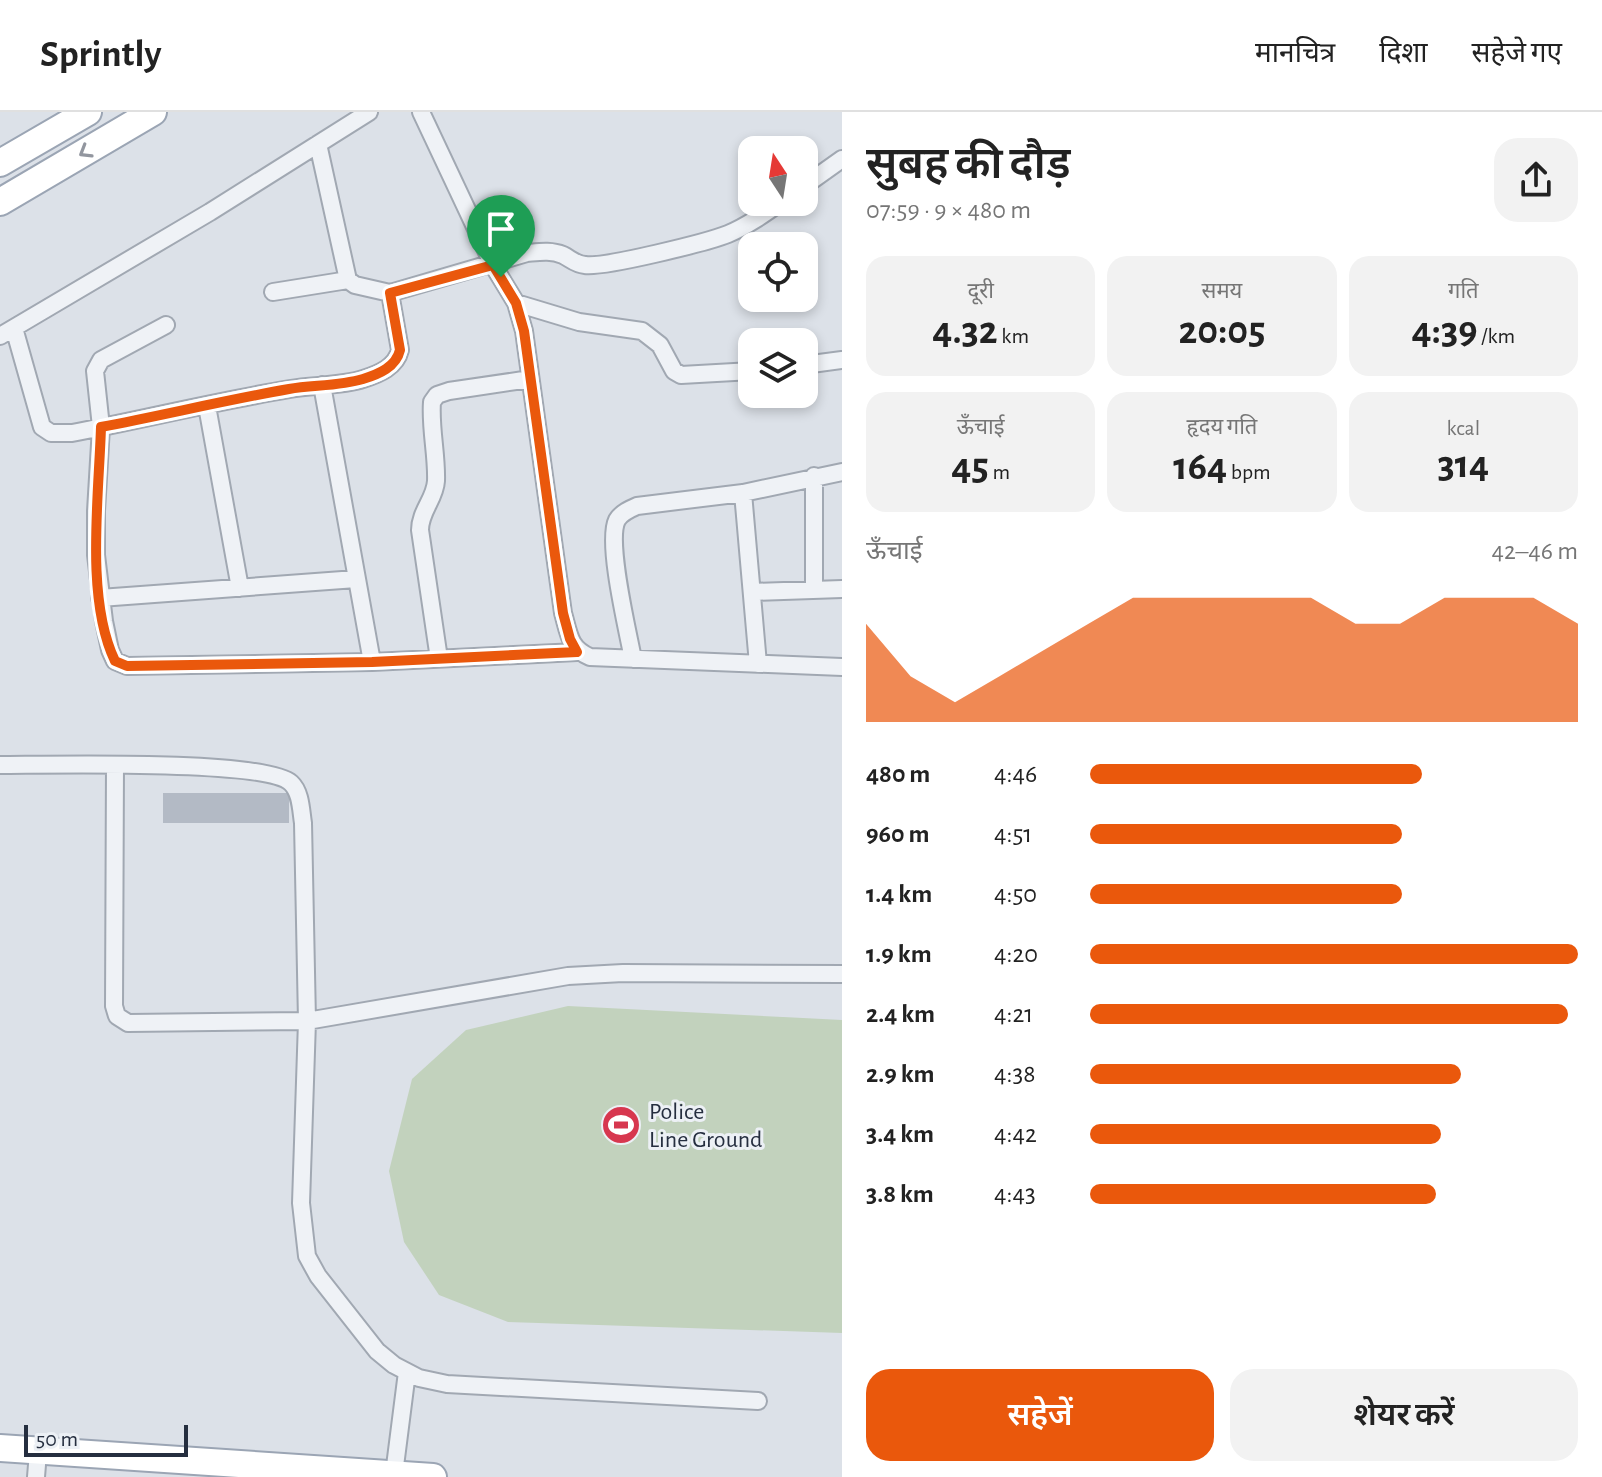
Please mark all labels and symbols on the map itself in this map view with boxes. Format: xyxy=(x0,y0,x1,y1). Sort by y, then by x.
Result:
north arrow xyxy=(738,136,818,216)
one-way arrow xyxy=(79,142,94,158)
pin xyxy=(467,195,535,277)
place label: Police Line Ground xyxy=(649,1100,762,1152)
sports icon: Police Line Ground xyxy=(600,1104,642,1146)
scale bar xyxy=(24,1421,188,1457)

